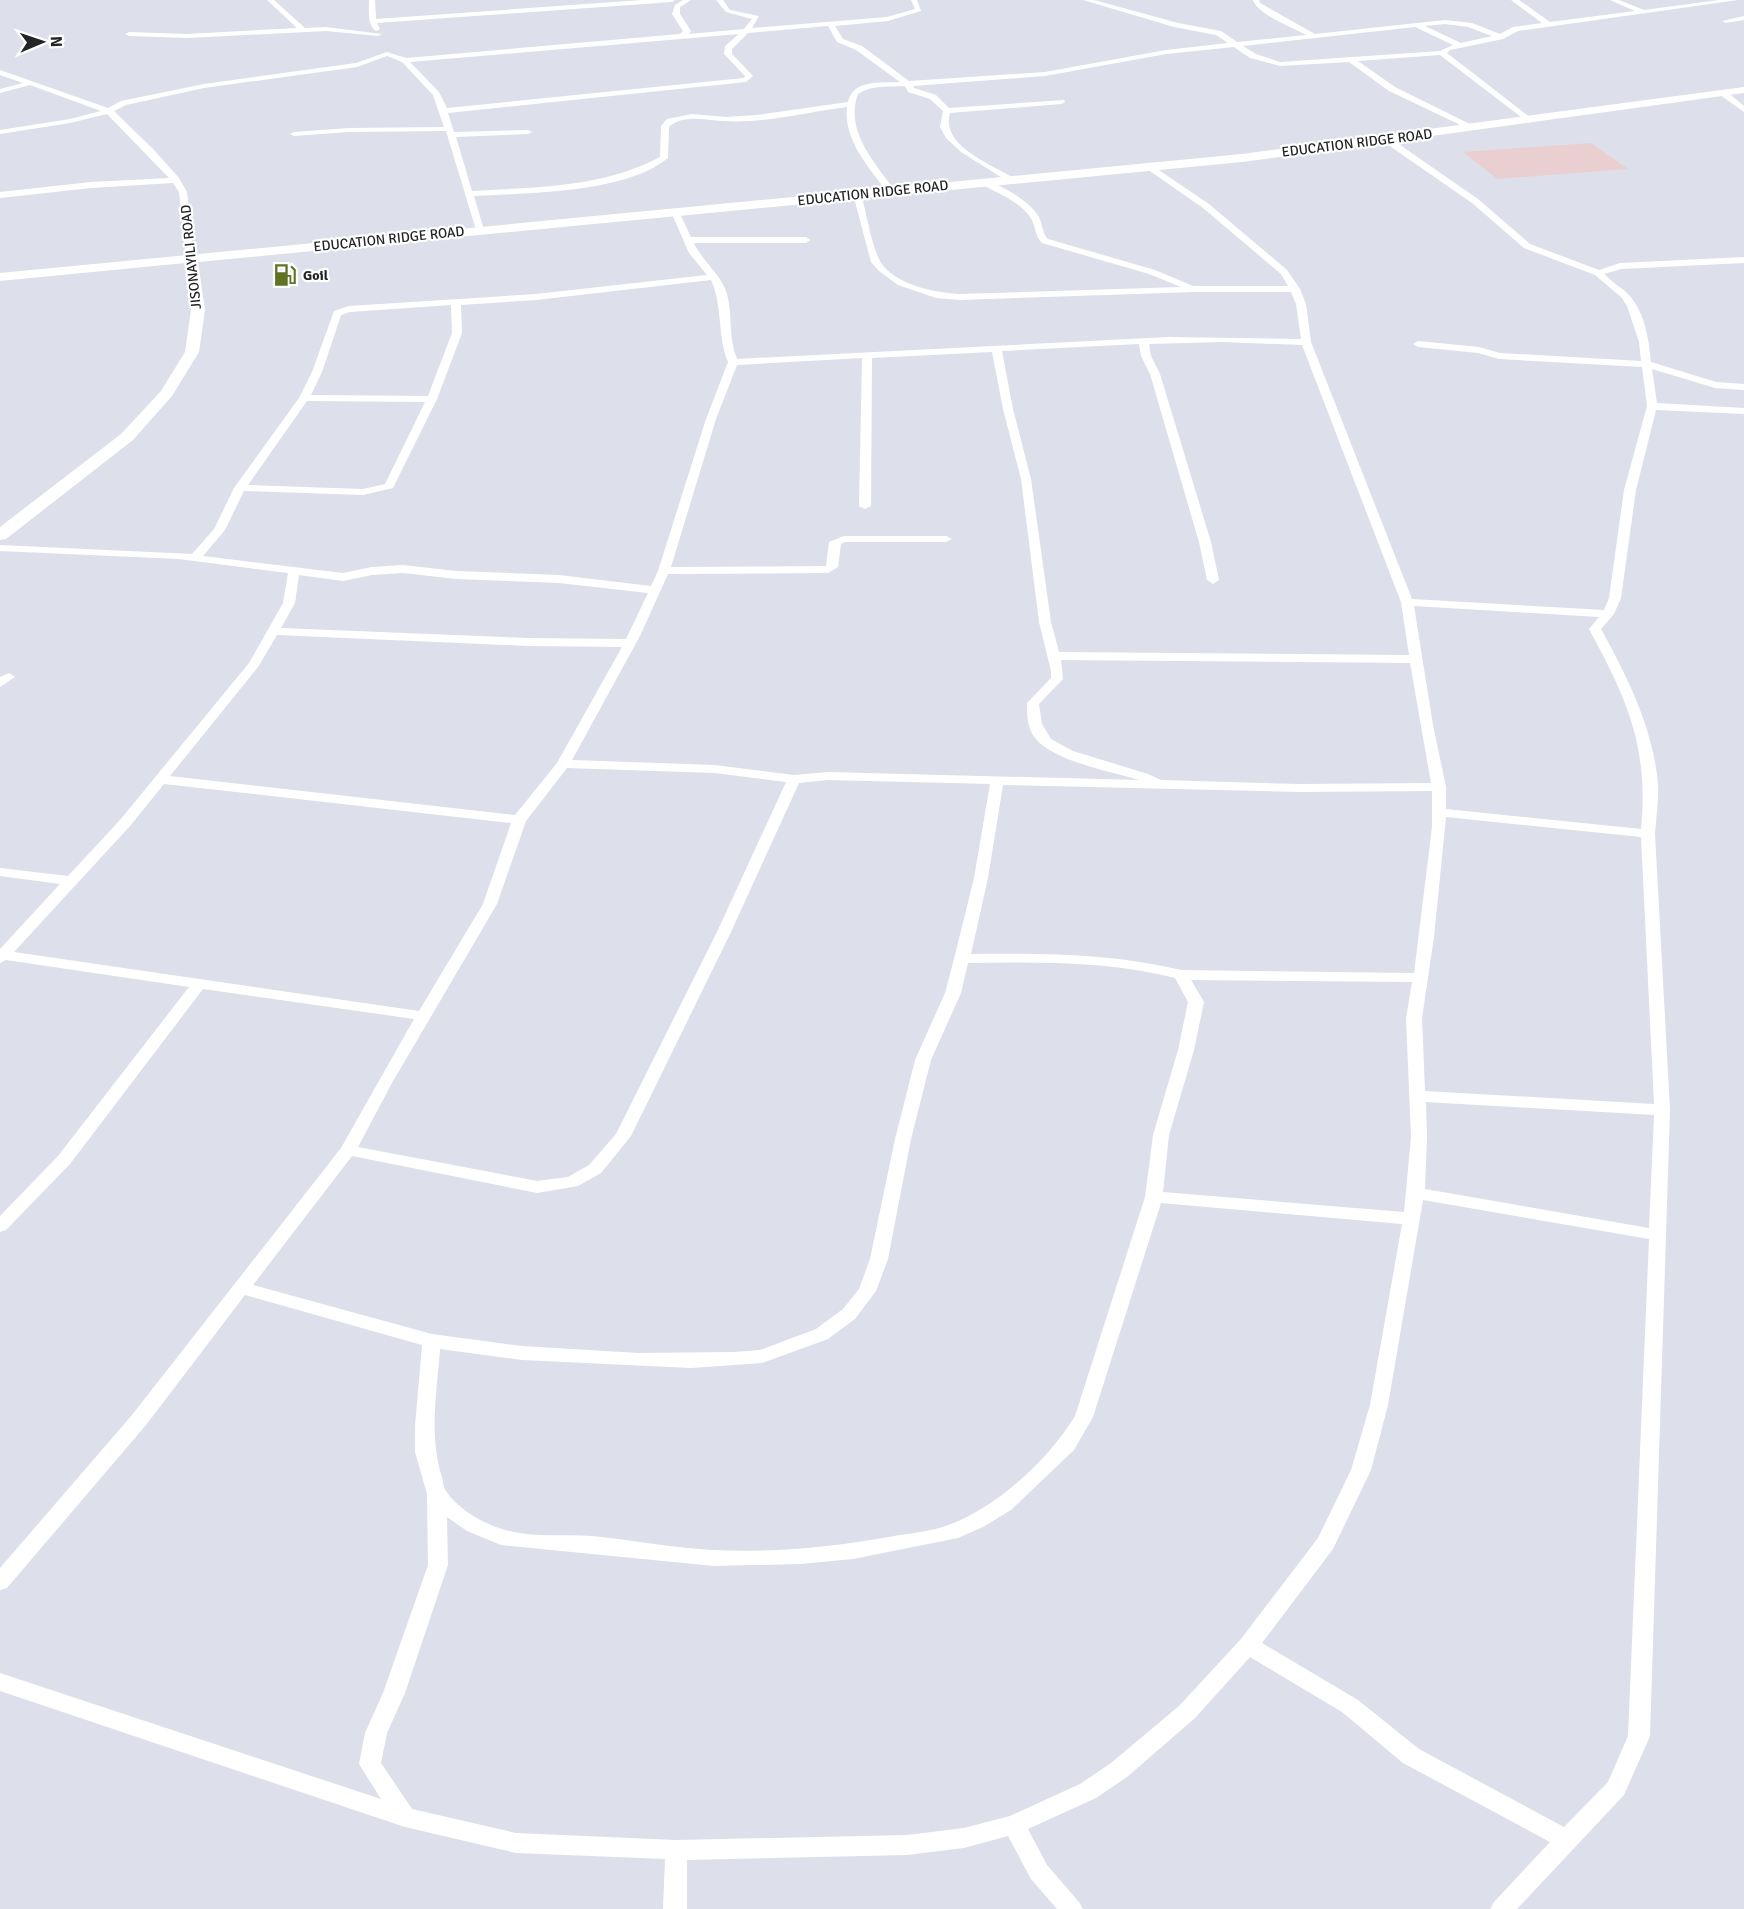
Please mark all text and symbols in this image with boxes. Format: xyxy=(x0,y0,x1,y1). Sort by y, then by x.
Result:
north arrow xyxy=(12,12,72,72)
text: N xyxy=(46,36,66,47)
street label: EDUCATION RIDGE ROAD xyxy=(1281,125,1433,161)
street label: EDUCATION RIDGE ROAD xyxy=(797,177,949,209)
street label: JISONAYILI ROAD xyxy=(177,204,205,310)
street label: EDUCATION RIDGE ROAD xyxy=(313,223,465,255)
fuel station icon: Goil xyxy=(272,262,298,288)
place label: Goil xyxy=(303,267,329,284)

